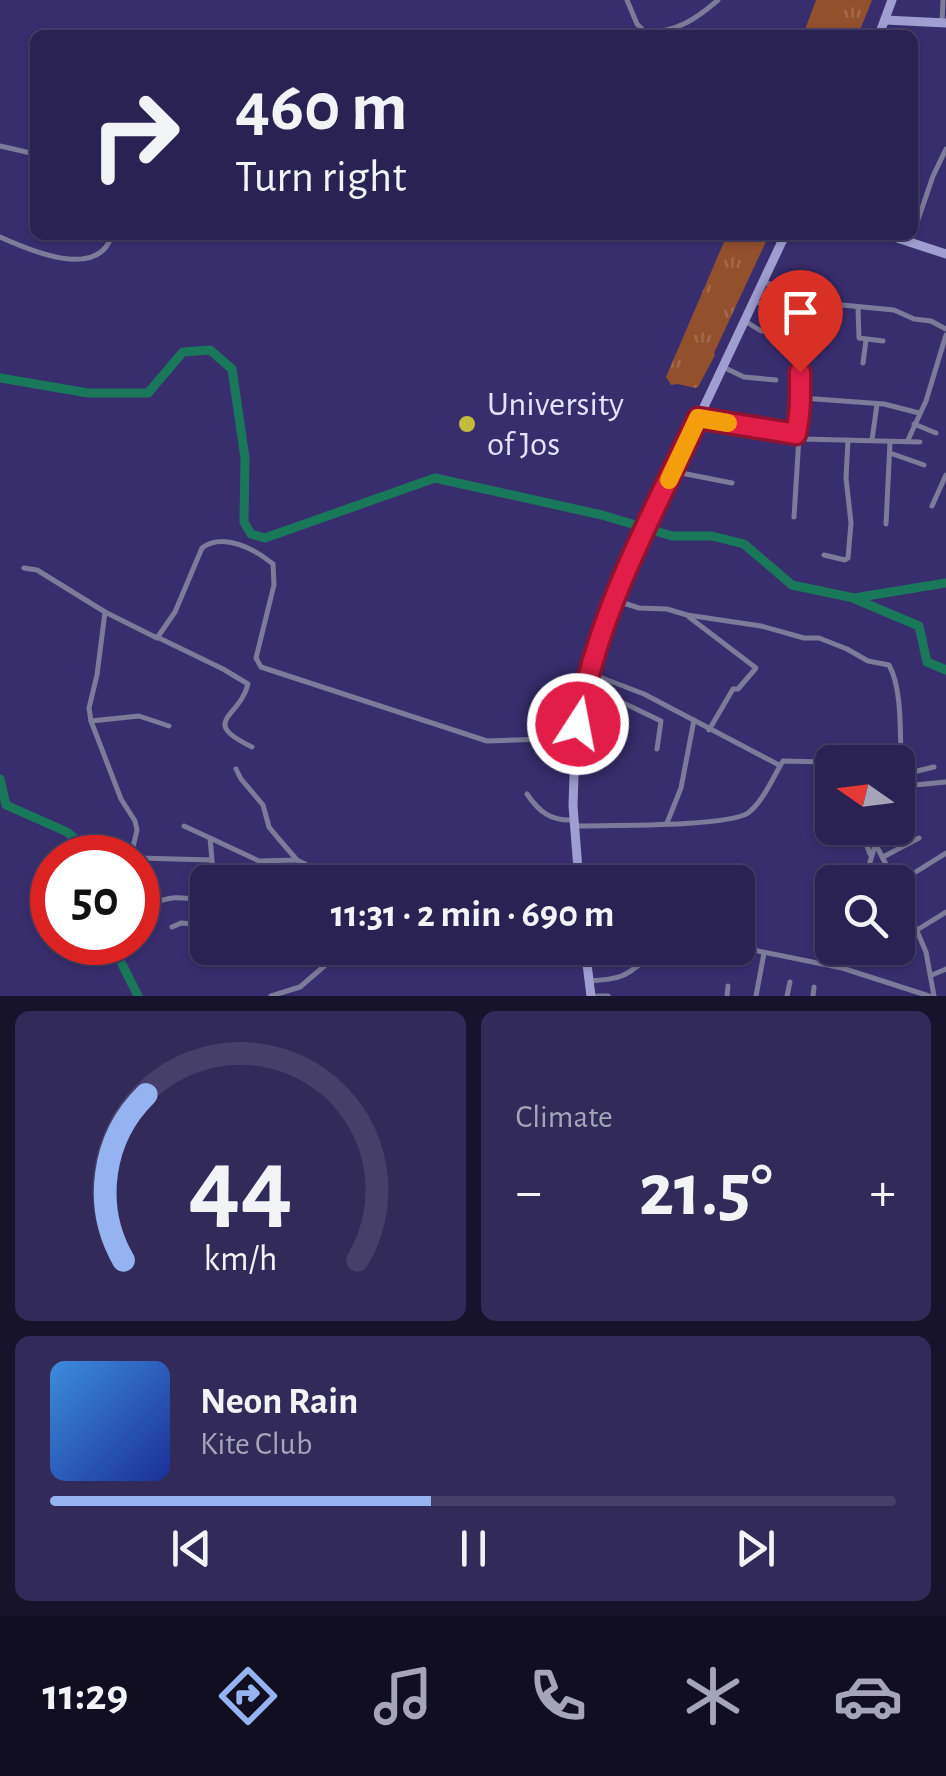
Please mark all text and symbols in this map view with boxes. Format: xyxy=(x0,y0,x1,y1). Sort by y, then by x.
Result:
icon: right xyxy=(70,70,200,200)
text: 460 m xyxy=(235,73,408,143)
text: Turn right xyxy=(235,155,407,200)
pin xyxy=(758,270,843,373)
icon: arrive xyxy=(773,285,828,340)
place label: University of Jos xyxy=(487,387,624,462)
marker: University of Jos xyxy=(456,413,478,435)
position arrow xyxy=(526,672,630,776)
north arrow xyxy=(815,745,915,845)
map controls xyxy=(815,745,915,965)
speed limit sign: 50 xyxy=(30,835,160,965)
button: search xyxy=(815,865,915,965)
text: 11:31 · 2 min · 690 m xyxy=(331,896,614,934)
text: Climate xyxy=(516,1101,613,1133)
text: 44 xyxy=(188,1135,293,1239)
text: 21.5° xyxy=(639,1154,773,1229)
text: − xyxy=(516,1165,542,1220)
text: + xyxy=(870,1165,896,1220)
text: km/h xyxy=(203,1241,277,1277)
text: Neon Rain xyxy=(200,1383,358,1421)
text: Kite Club xyxy=(200,1428,312,1460)
icon: previous xyxy=(164,1521,219,1576)
icon: pause xyxy=(446,1521,501,1576)
icon: next xyxy=(728,1521,783,1576)
icon: directions xyxy=(213,1661,283,1731)
icon: music xyxy=(368,1661,438,1731)
icon: phone xyxy=(523,1661,593,1731)
icon: climate xyxy=(678,1661,748,1731)
icon: car xyxy=(833,1661,903,1731)
text: 11:29 xyxy=(43,1673,128,1718)

